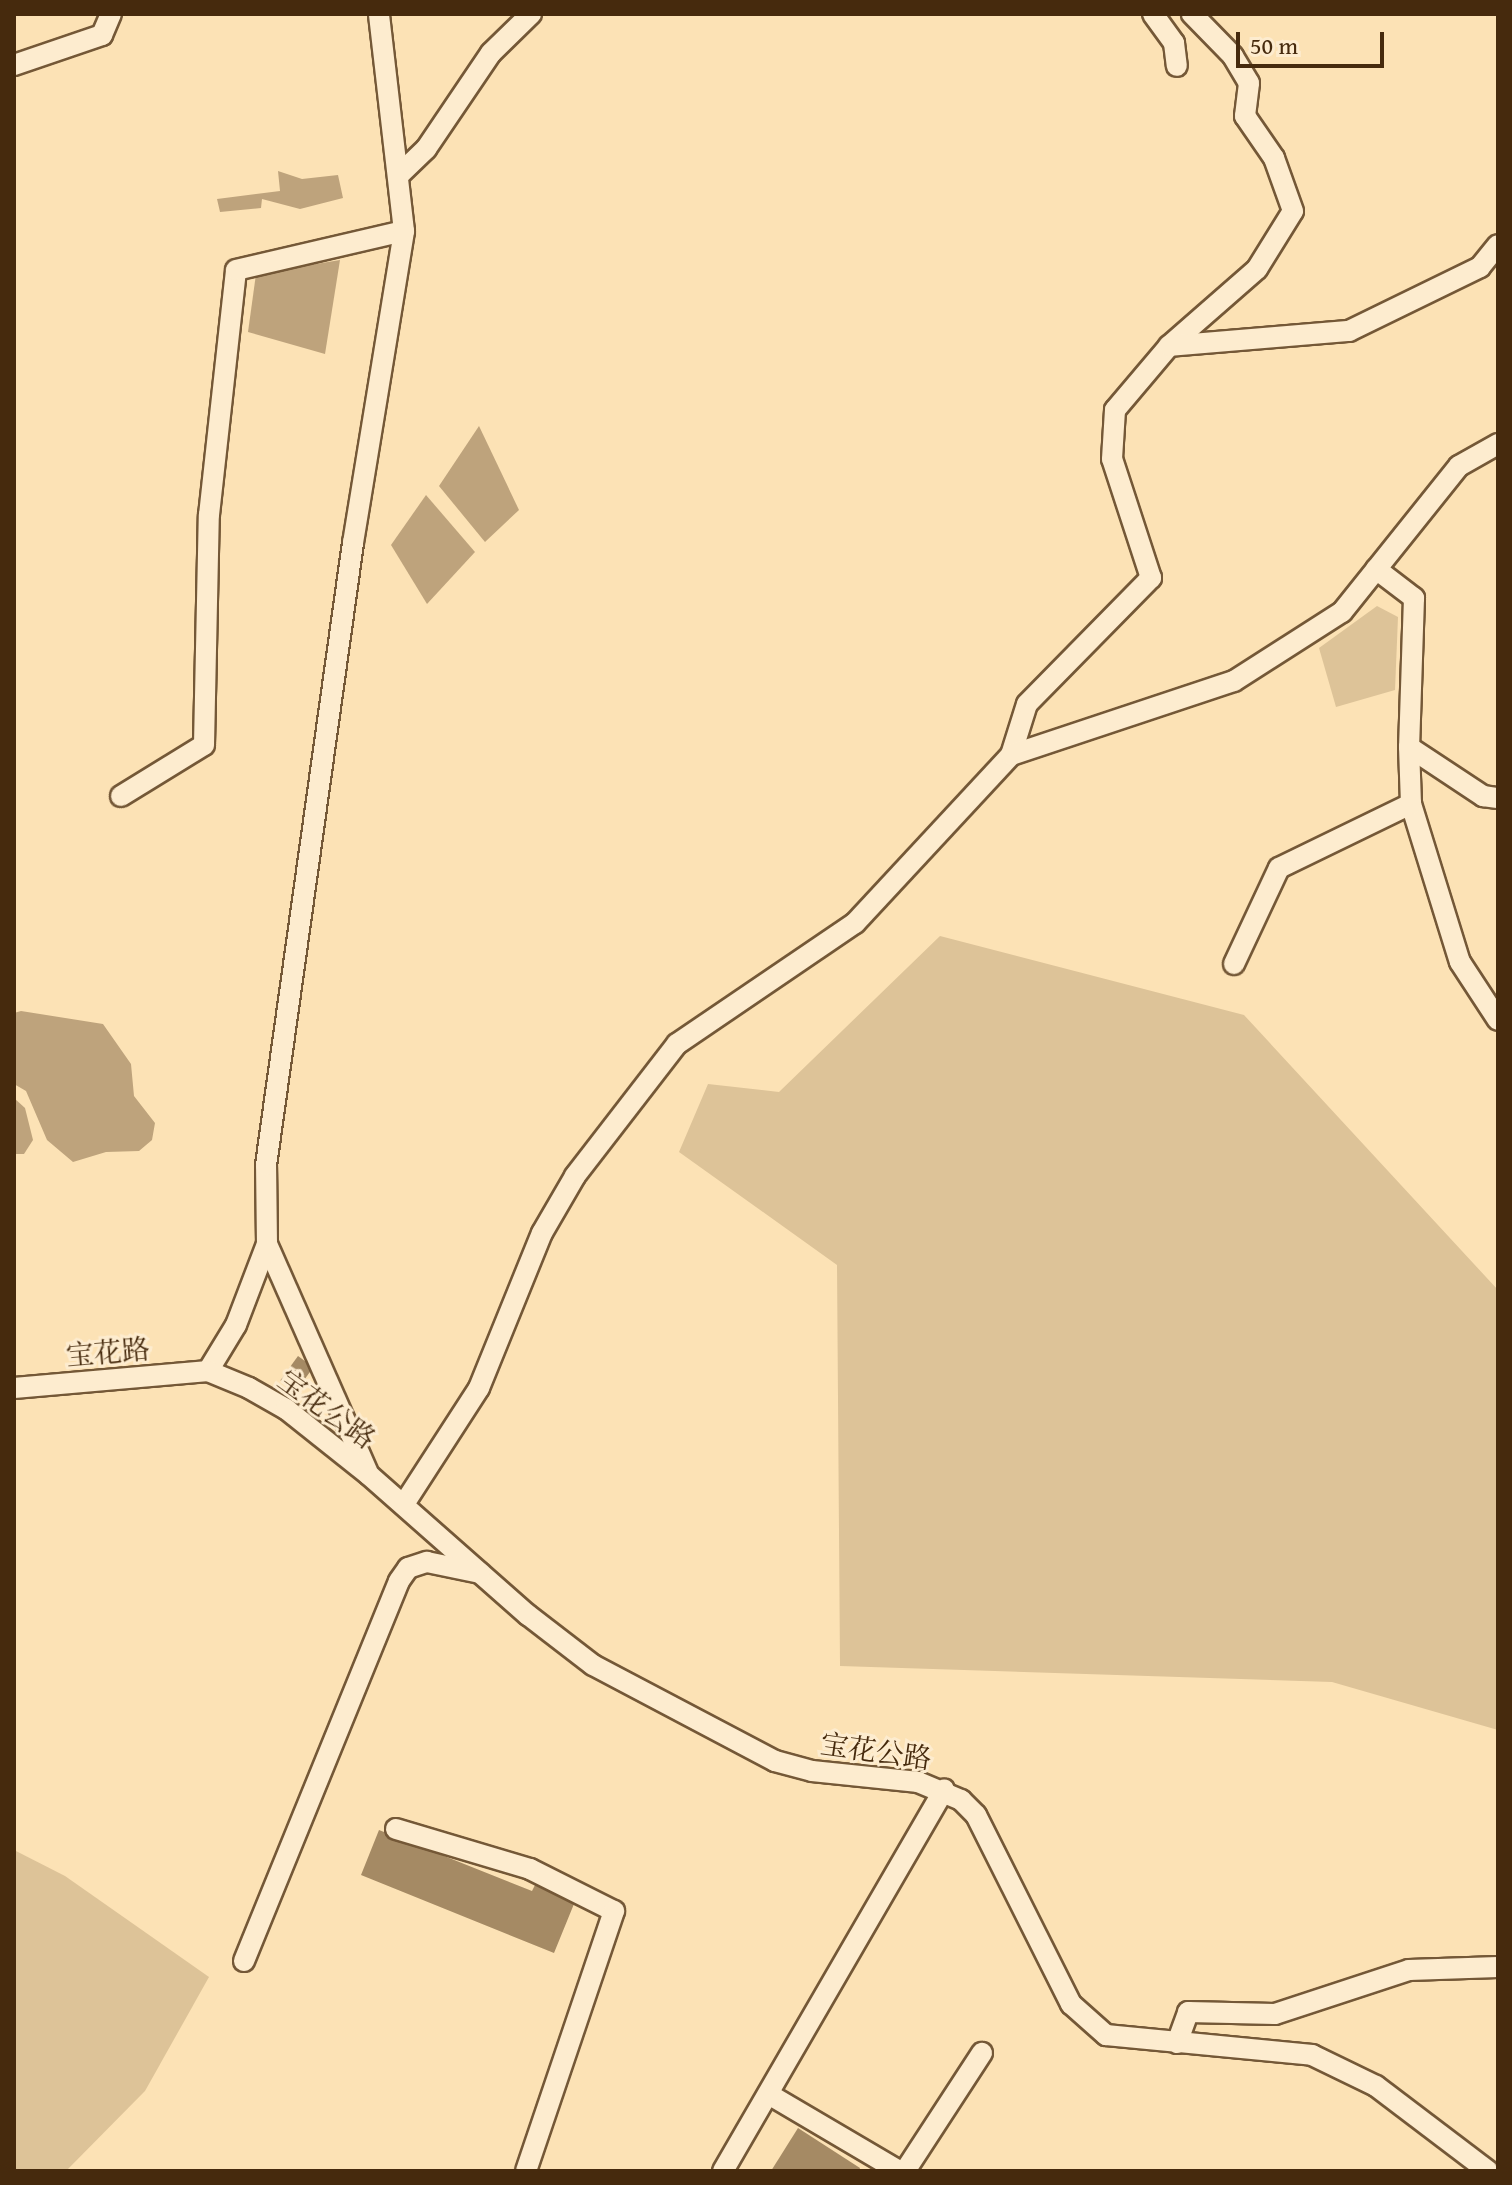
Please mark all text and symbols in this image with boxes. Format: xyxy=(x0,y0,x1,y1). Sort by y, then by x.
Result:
scale bar xyxy=(1240,16,1388,66)
text: 50 m xyxy=(1250,28,1298,63)
street label: 宝花路 xyxy=(65,1332,151,1372)
street label: 宝花公路 xyxy=(272,1362,382,1456)
street label: 宝花公路 xyxy=(818,1727,934,1775)

